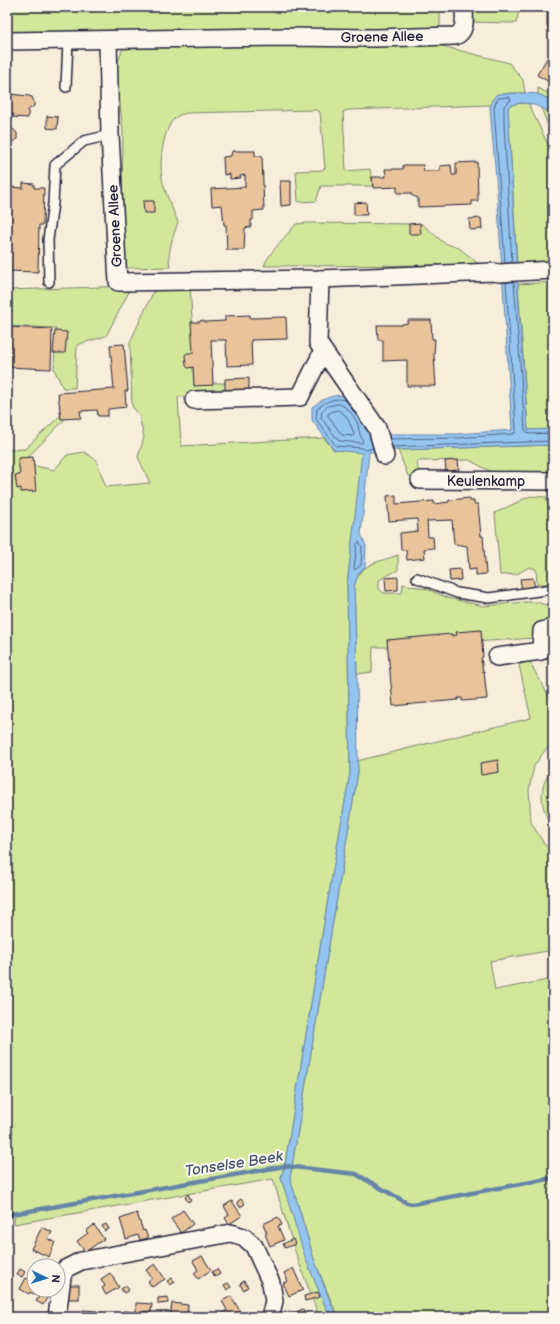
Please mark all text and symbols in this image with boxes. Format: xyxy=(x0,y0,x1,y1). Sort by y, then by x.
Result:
street label: Groene Allee xyxy=(340,28,424,46)
street label: Groene Allee xyxy=(104,184,126,268)
street label: Keulenkamp xyxy=(447,473,525,490)
water label: Tonselse Beek xyxy=(184,1147,285,1181)
north arrow xyxy=(26,1258,66,1298)
text: N xyxy=(49,1274,62,1283)

